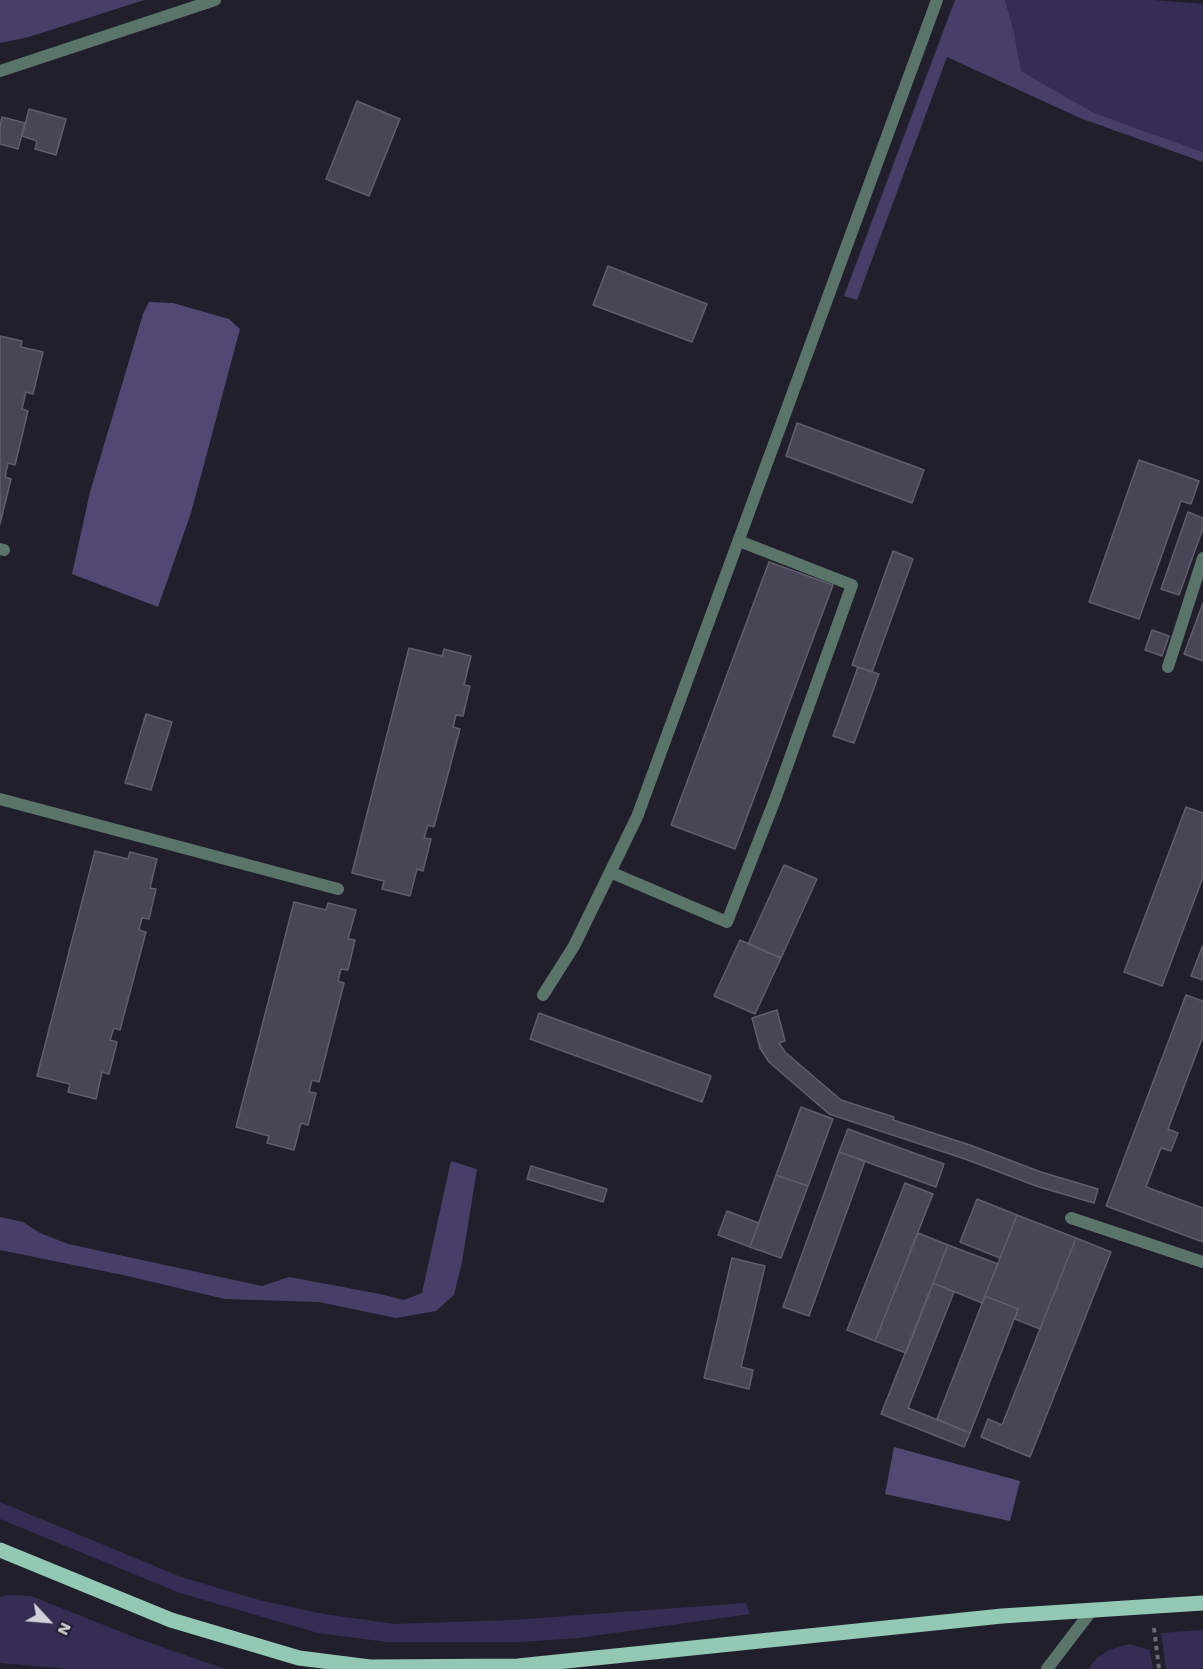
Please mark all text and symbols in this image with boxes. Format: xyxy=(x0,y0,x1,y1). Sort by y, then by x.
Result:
north arrow xyxy=(18,1591,78,1651)
text: N xyxy=(53,1620,76,1639)

